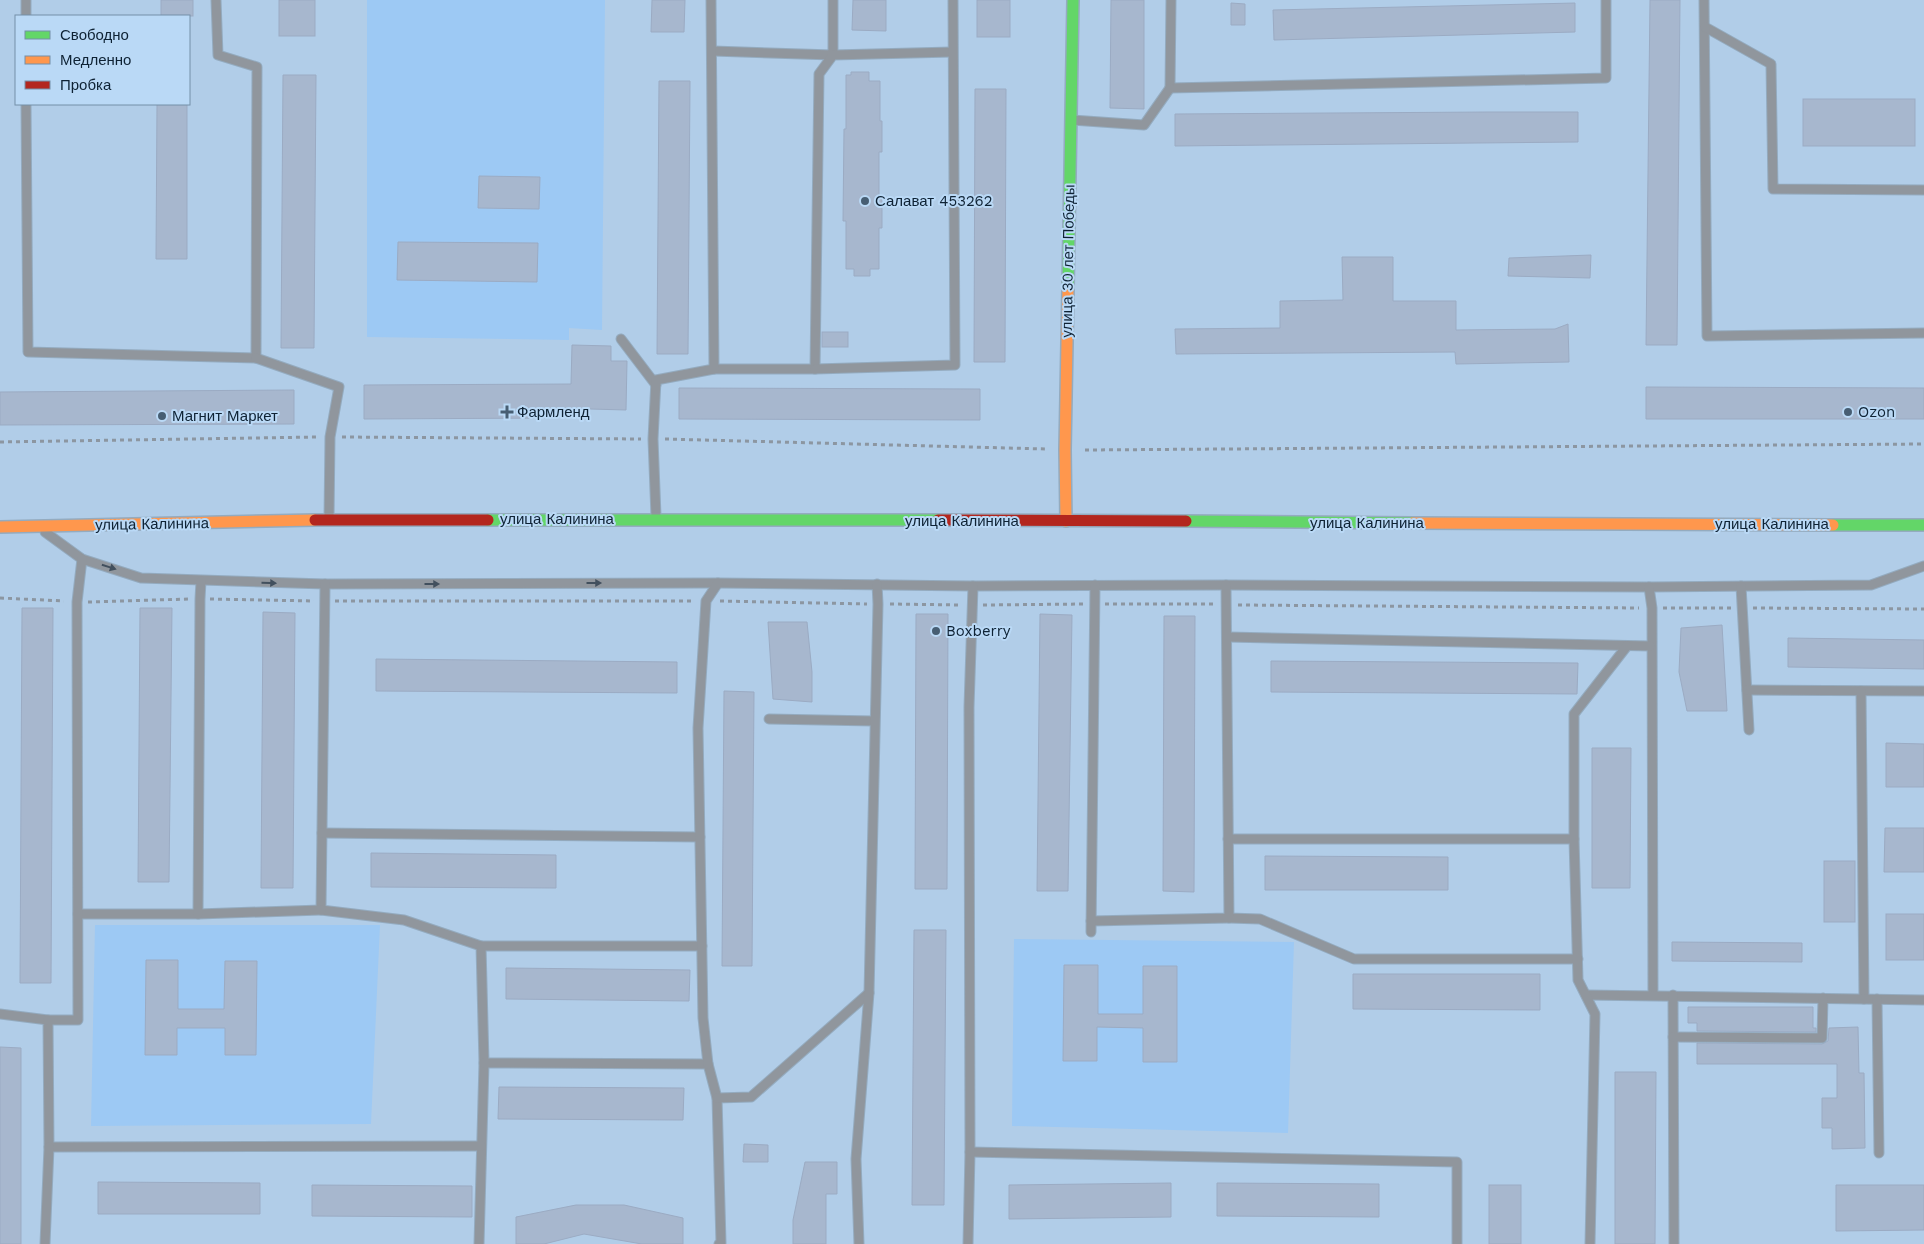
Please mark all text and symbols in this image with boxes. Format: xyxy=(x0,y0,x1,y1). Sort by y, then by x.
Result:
legend xyxy=(15,15,190,105)
text: Свободно xyxy=(60,26,129,44)
text: Медленно xyxy=(60,51,131,69)
text: Пробка xyxy=(60,76,112,94)
street label: улица 30 лет Победы xyxy=(1058,184,1078,338)
place label: Салават 453262 xyxy=(875,192,993,210)
marker: Салават 453262 xyxy=(859,195,871,207)
place label: Фармленд xyxy=(517,403,590,421)
place label: Ozon xyxy=(1858,403,1895,421)
marker: Фармленд xyxy=(501,406,513,418)
marker: Ozon xyxy=(1842,406,1854,418)
place label: Магнит Маркет xyxy=(172,407,278,425)
marker: Магнит Маркет xyxy=(156,410,168,422)
street label: улица Калинина xyxy=(500,510,615,528)
street label: улица Калинина xyxy=(905,512,1020,530)
street label: улица Калинина xyxy=(95,514,210,534)
street label: улица Калинина xyxy=(1310,514,1425,532)
street label: улица Калинина xyxy=(1715,515,1830,533)
one-way arrow xyxy=(101,564,116,572)
one-way arrow xyxy=(262,579,278,587)
one-way arrow xyxy=(587,579,603,587)
one-way arrow xyxy=(424,580,440,588)
place label: Boxberry xyxy=(946,622,1011,640)
marker: Boxberry xyxy=(930,625,942,637)

